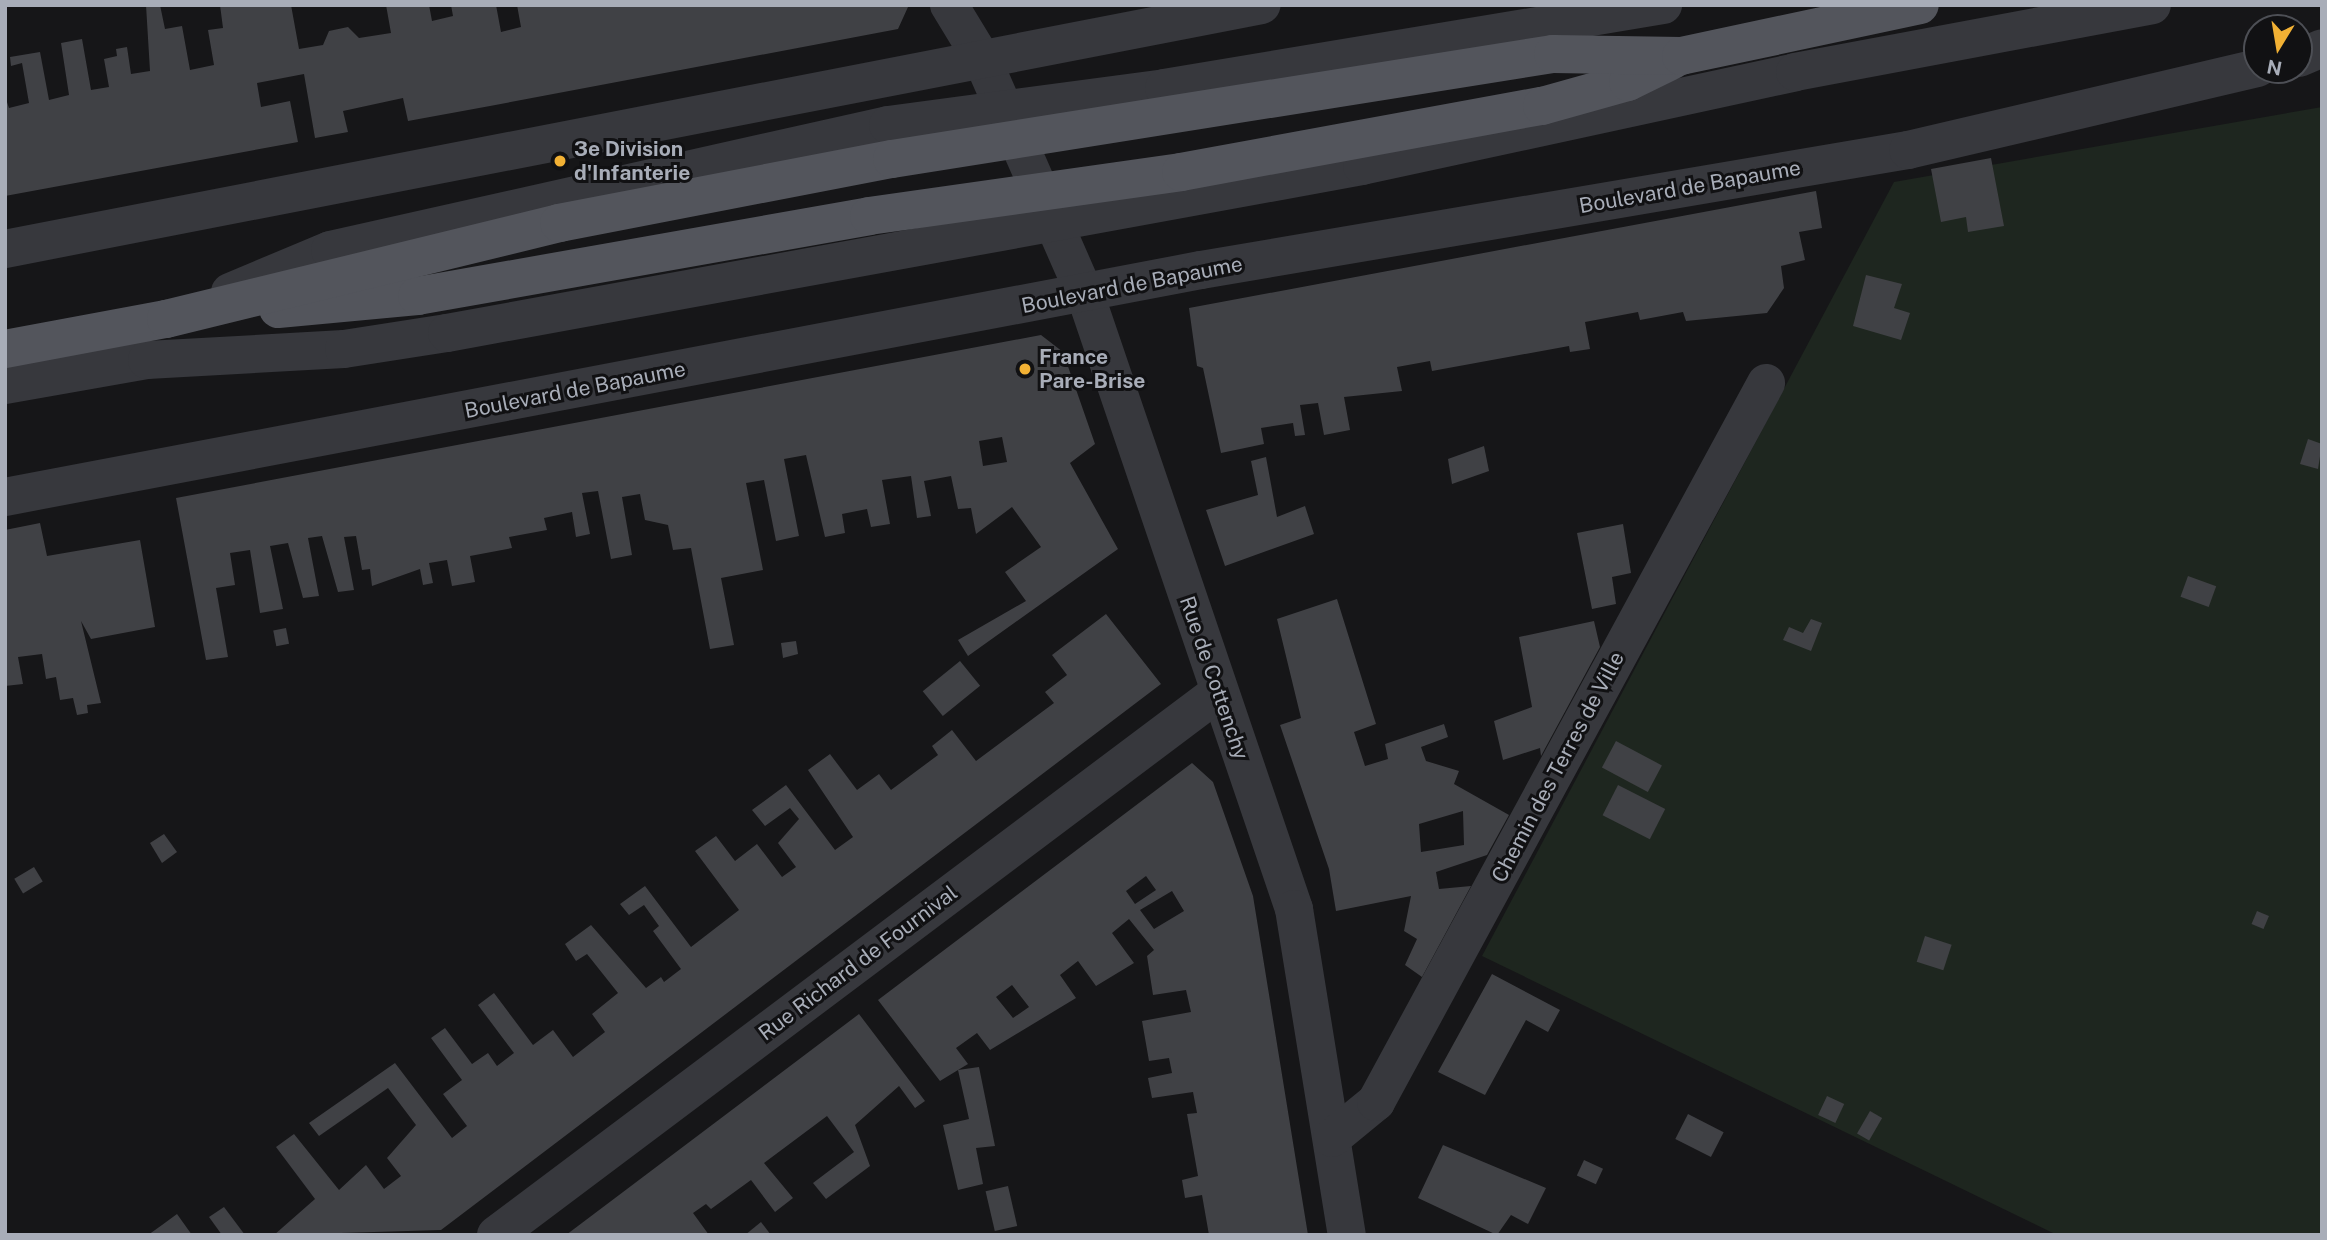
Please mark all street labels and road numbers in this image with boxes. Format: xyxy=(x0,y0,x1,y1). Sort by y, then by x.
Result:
street label: Boulevard de Bapaume xyxy=(1577,155,1803,219)
street label: Boulevard de Bapaume xyxy=(1019,251,1245,319)
street label: Boulevard de Bapaume xyxy=(462,356,688,424)
street label: Rue de Cottenchy xyxy=(1174,593,1254,763)
street label: Chemin des Terres de Ville xyxy=(1486,647,1630,887)
street label: Rue Richard de Fournival xyxy=(753,880,963,1046)

